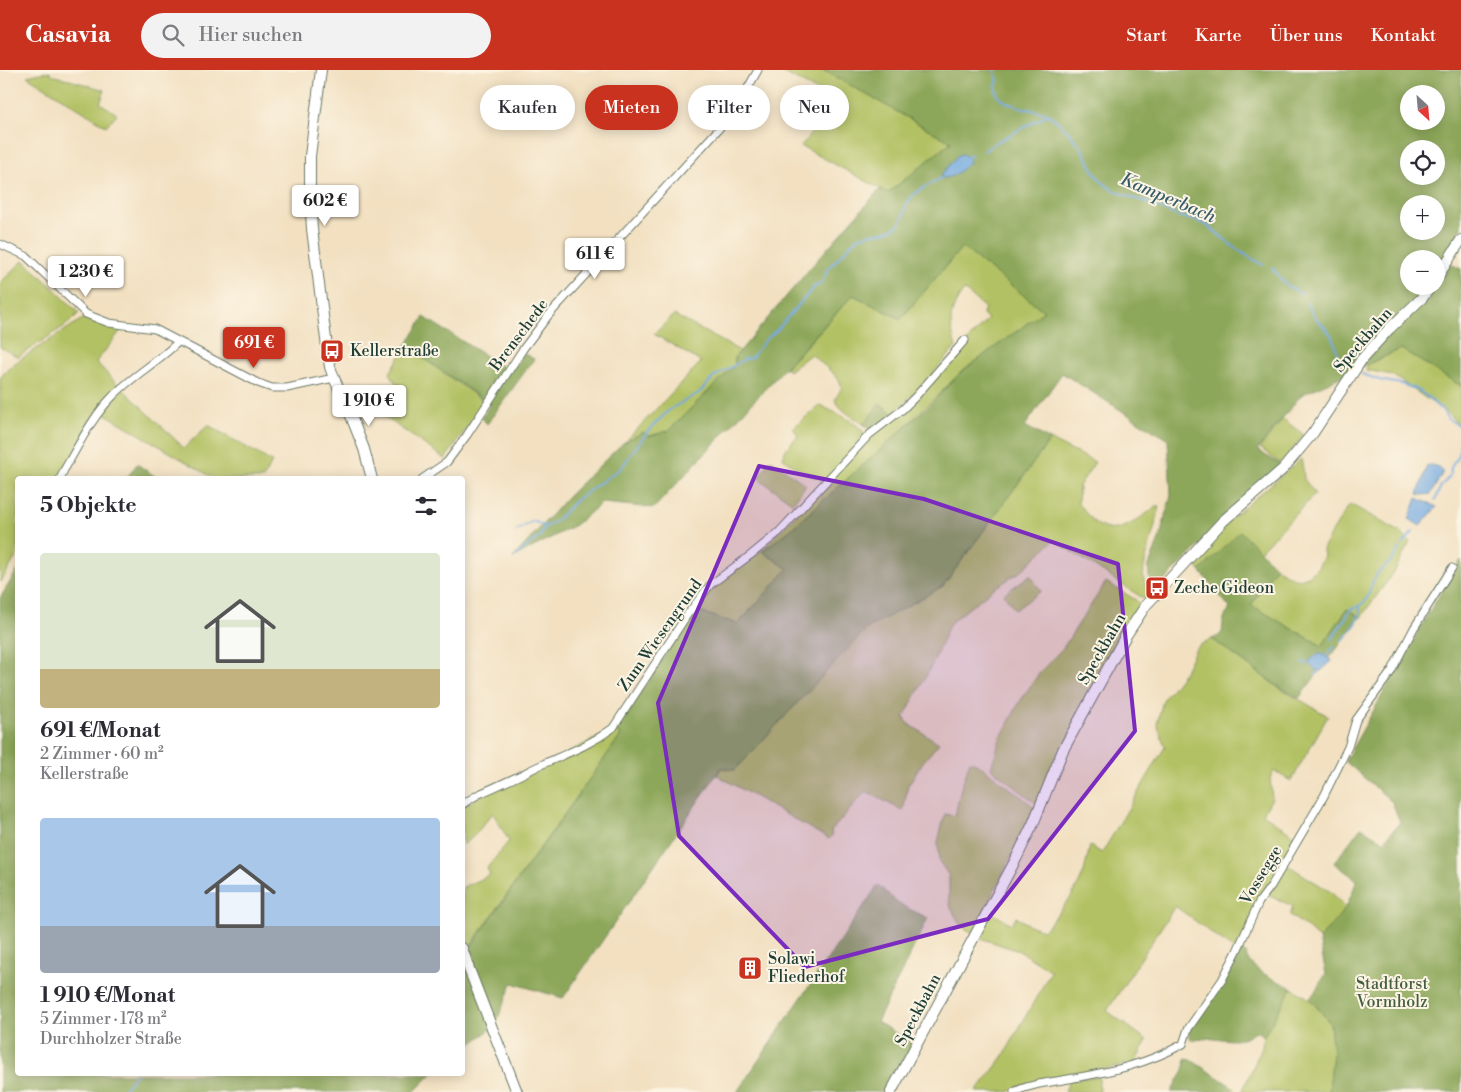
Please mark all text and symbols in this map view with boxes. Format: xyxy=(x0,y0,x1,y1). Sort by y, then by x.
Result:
search box xyxy=(141,13,491,58)
text: Casavia xyxy=(25,20,111,50)
icon: search xyxy=(159,21,187,49)
text: Hier suchen xyxy=(199,23,303,47)
text: Start xyxy=(1126,24,1167,47)
text: Karte xyxy=(1195,24,1242,47)
text: Über uns xyxy=(1270,24,1343,47)
text: Kontakt xyxy=(1371,24,1436,47)
chip: Kaufen xyxy=(480,85,575,130)
chip: Mieten xyxy=(585,85,678,130)
chip: Filter xyxy=(688,85,770,130)
chip: Neu xyxy=(780,85,849,130)
north arrow xyxy=(1400,85,1445,130)
map controls xyxy=(1400,85,1445,295)
button: locate xyxy=(1400,140,1445,185)
water label: Kamperbach xyxy=(1117,168,1220,229)
pin: 602 € xyxy=(290,184,360,227)
text: 602 € xyxy=(303,191,347,211)
button: + xyxy=(1400,195,1445,240)
pin: 611 € xyxy=(560,238,630,280)
text: 611 € xyxy=(576,244,614,264)
button: − xyxy=(1400,250,1445,295)
pin: 1 230 € xyxy=(40,256,132,298)
text: 1 230 € xyxy=(59,262,113,282)
street label: Brenschede xyxy=(485,295,553,376)
street label: Speckbahn xyxy=(1329,303,1397,376)
pin: 691 € xyxy=(219,326,289,369)
text: 691 € xyxy=(234,333,274,353)
bus stop icon: Kellerstraße xyxy=(319,338,345,364)
place label: Kellerstraße xyxy=(350,341,439,361)
pin: 1 910 € xyxy=(323,384,415,427)
text: 1 910 € xyxy=(343,391,395,411)
icon: filters xyxy=(412,492,440,520)
text: 5 Objekte xyxy=(40,493,137,519)
street label: Zum Wiesengrund xyxy=(614,575,706,695)
bus stop icon: Zeche Gideon xyxy=(1144,575,1170,601)
place label: Zeche Gideon xyxy=(1174,578,1275,598)
icon: home xyxy=(195,586,285,676)
street label: Speckbahn xyxy=(1074,609,1131,688)
text: 691 €/Monat xyxy=(40,718,160,744)
text: 2 Zimmer · 60 m² xyxy=(40,744,164,764)
text: Kellerstraße xyxy=(40,764,129,784)
street label: Vossegge xyxy=(1235,842,1286,909)
icon: home xyxy=(195,851,285,941)
place label: Solawi Fliederhof xyxy=(768,949,846,987)
building icon: Solawi Fliederhof xyxy=(737,955,763,981)
street label: Speckbahn xyxy=(891,970,946,1050)
park label: Stadtforst Vormholz xyxy=(1355,974,1428,1012)
text: 1 910 €/Monat xyxy=(40,983,175,1009)
text: 5 Zimmer · 178 m² xyxy=(40,1009,167,1029)
text: Durchholzer Straße xyxy=(40,1029,182,1049)

